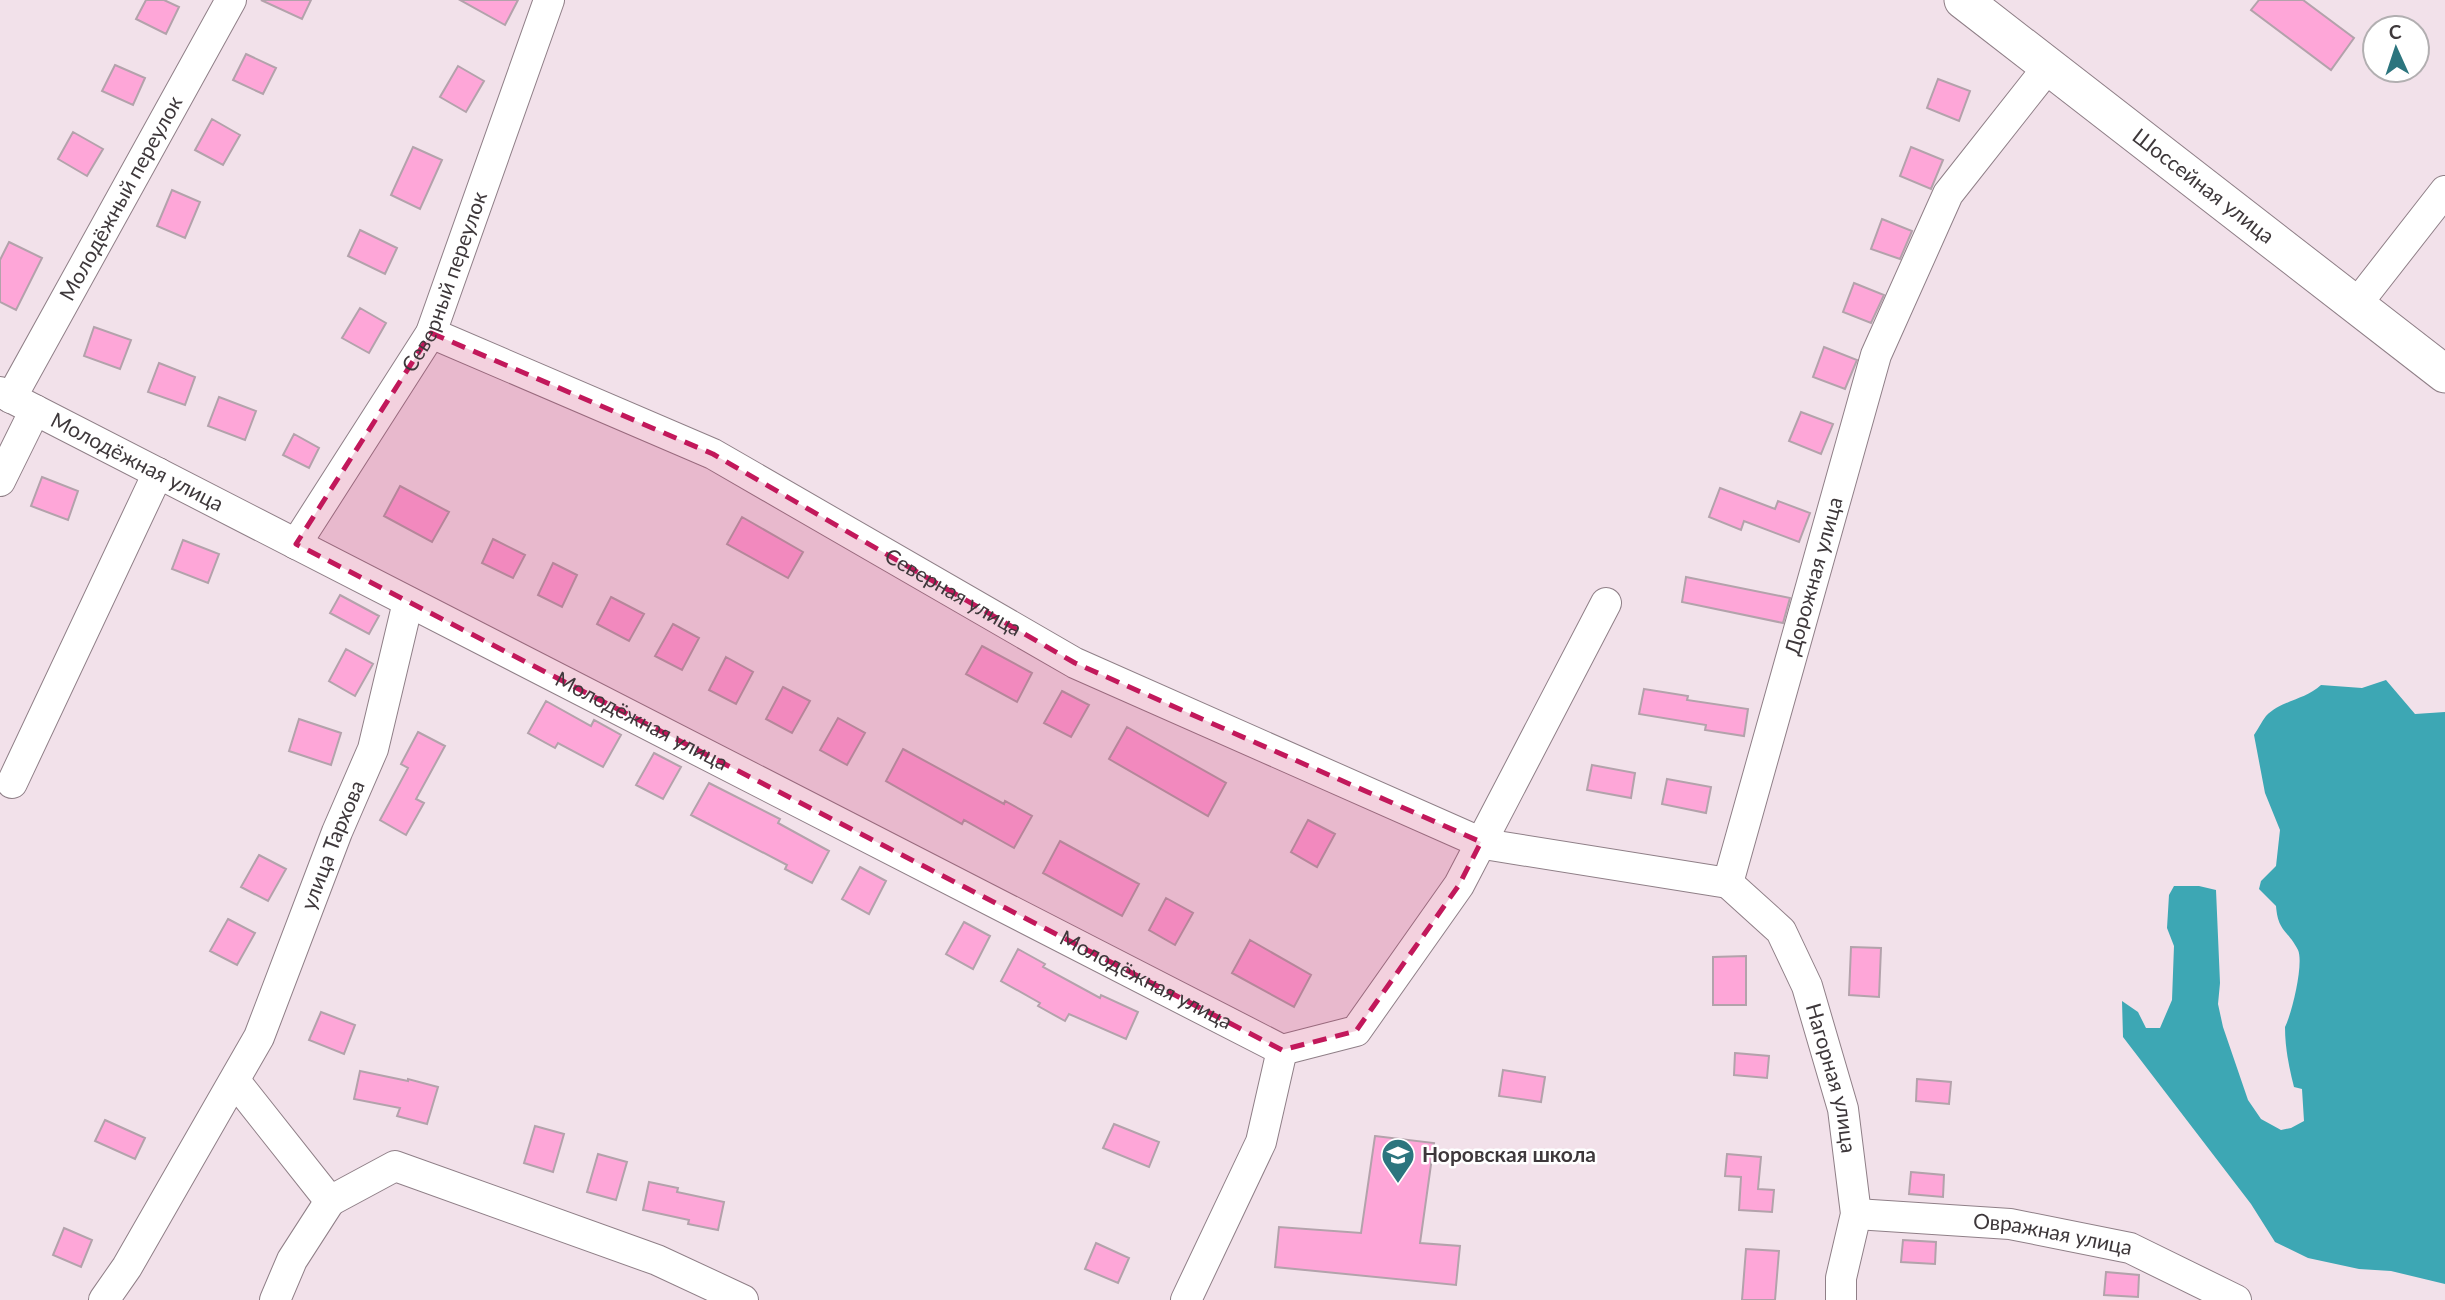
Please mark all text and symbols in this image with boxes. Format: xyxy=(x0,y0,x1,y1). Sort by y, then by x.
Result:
north arrow xyxy=(2361,14,2431,84)
text: С xyxy=(2388,20,2402,43)
street label: Молодёжный переулок xyxy=(53,91,187,304)
street label: Шоссейная улица xyxy=(2128,122,2280,248)
street label: Северный переулок xyxy=(395,188,491,376)
street label: Молодёжная улица xyxy=(47,406,228,516)
street label: Дорожная улица xyxy=(1779,494,1847,658)
street label: Северная улица xyxy=(881,542,1027,641)
street label: Молодёжная улица xyxy=(552,665,733,774)
street label: улица Тархова xyxy=(295,776,369,913)
street label: Молодёжная улица xyxy=(1056,924,1237,1033)
street label: Нагорная улица xyxy=(1802,1000,1862,1154)
school or university icon: Норовская школа xyxy=(1379,1136,1417,1185)
place label: Норовская школа xyxy=(1422,1141,1596,1166)
street label: Овражная улица xyxy=(1972,1208,2135,1259)

